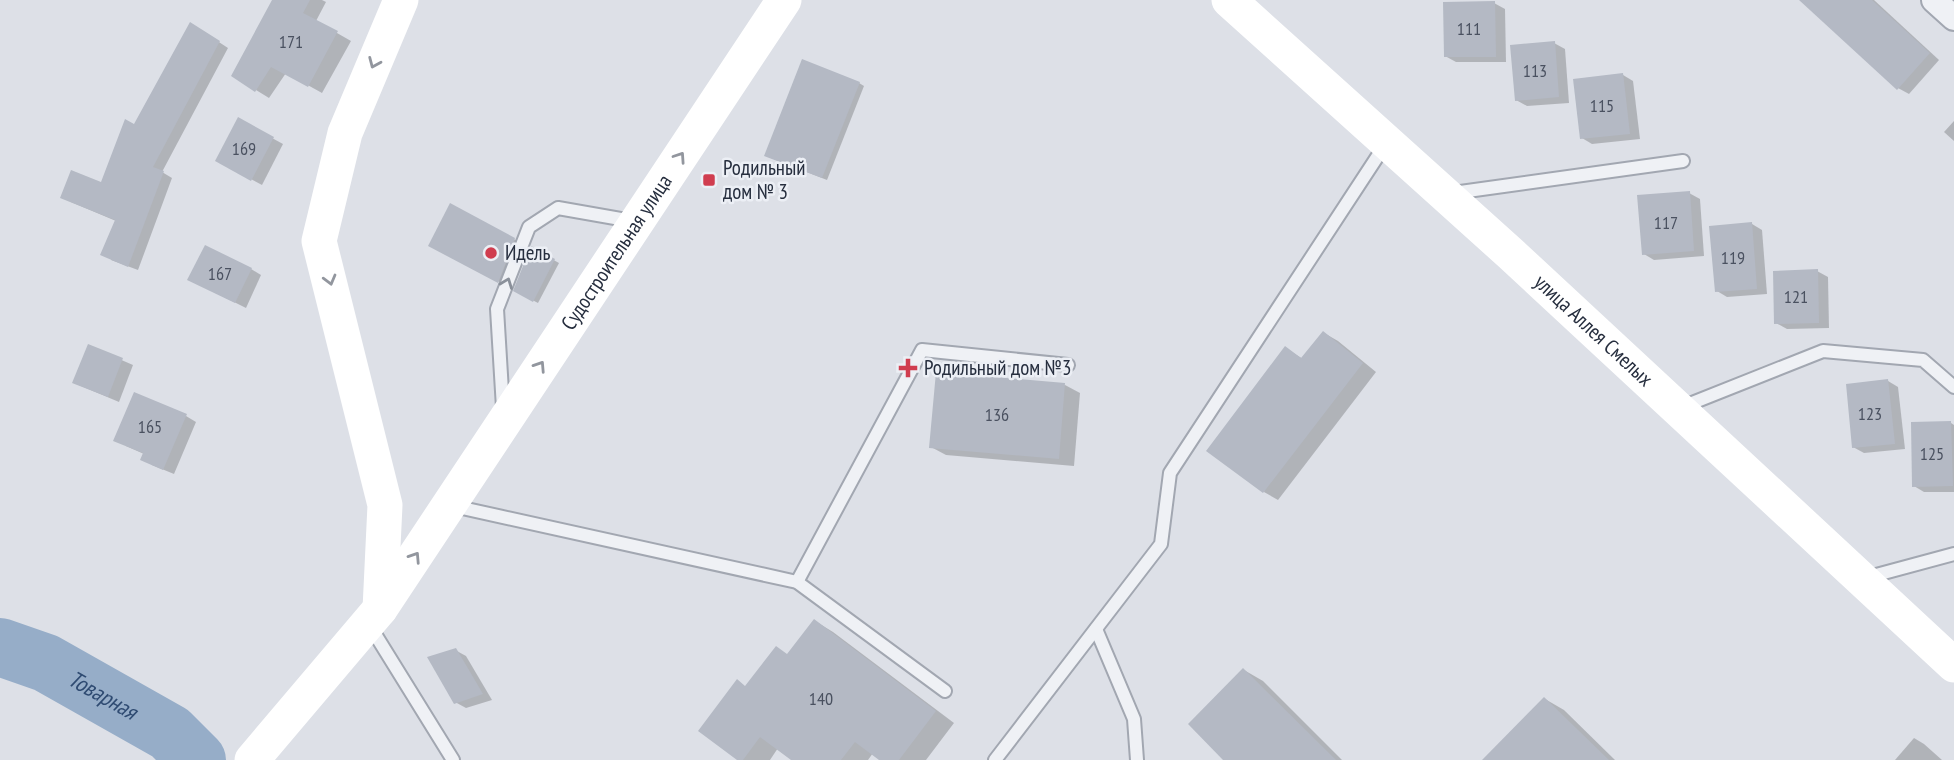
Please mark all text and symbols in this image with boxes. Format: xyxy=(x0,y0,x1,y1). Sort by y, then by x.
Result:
house number: 111 xyxy=(1457,17,1481,40)
house number: 171 xyxy=(279,30,303,53)
one-way arrow xyxy=(369,56,383,68)
house number: 113 xyxy=(1523,59,1547,82)
house number: 115 xyxy=(1590,94,1614,117)
house number: 169 xyxy=(232,137,256,160)
one-way arrow xyxy=(672,152,684,165)
place label: Родильный дом № 3 xyxy=(723,154,805,205)
street label: Судостроительная улица xyxy=(555,169,678,335)
marker: Родильный дом № 3 xyxy=(701,172,717,188)
house number: 117 xyxy=(1654,211,1678,234)
place label: Идель xyxy=(505,239,551,266)
marker: Идель xyxy=(483,245,499,261)
house number: 119 xyxy=(1721,246,1745,269)
house number: 167 xyxy=(208,262,232,285)
street label: улица Аллея Смелых xyxy=(1529,268,1659,392)
one-way arrow xyxy=(322,274,336,286)
one-way arrow xyxy=(499,277,513,289)
house number: 121 xyxy=(1784,285,1808,308)
place label: Родильный дом №3 xyxy=(924,354,1071,381)
marker: Родильный дом №3 xyxy=(898,358,918,378)
one-way arrow xyxy=(532,361,545,374)
house number: 123 xyxy=(1858,402,1882,425)
house number: 136 xyxy=(985,403,1009,426)
house number: 165 xyxy=(138,415,162,438)
house number: 125 xyxy=(1920,442,1944,465)
one-way arrow xyxy=(406,552,419,565)
water label: Товарная xyxy=(64,664,144,727)
house number: 140 xyxy=(809,687,833,710)

